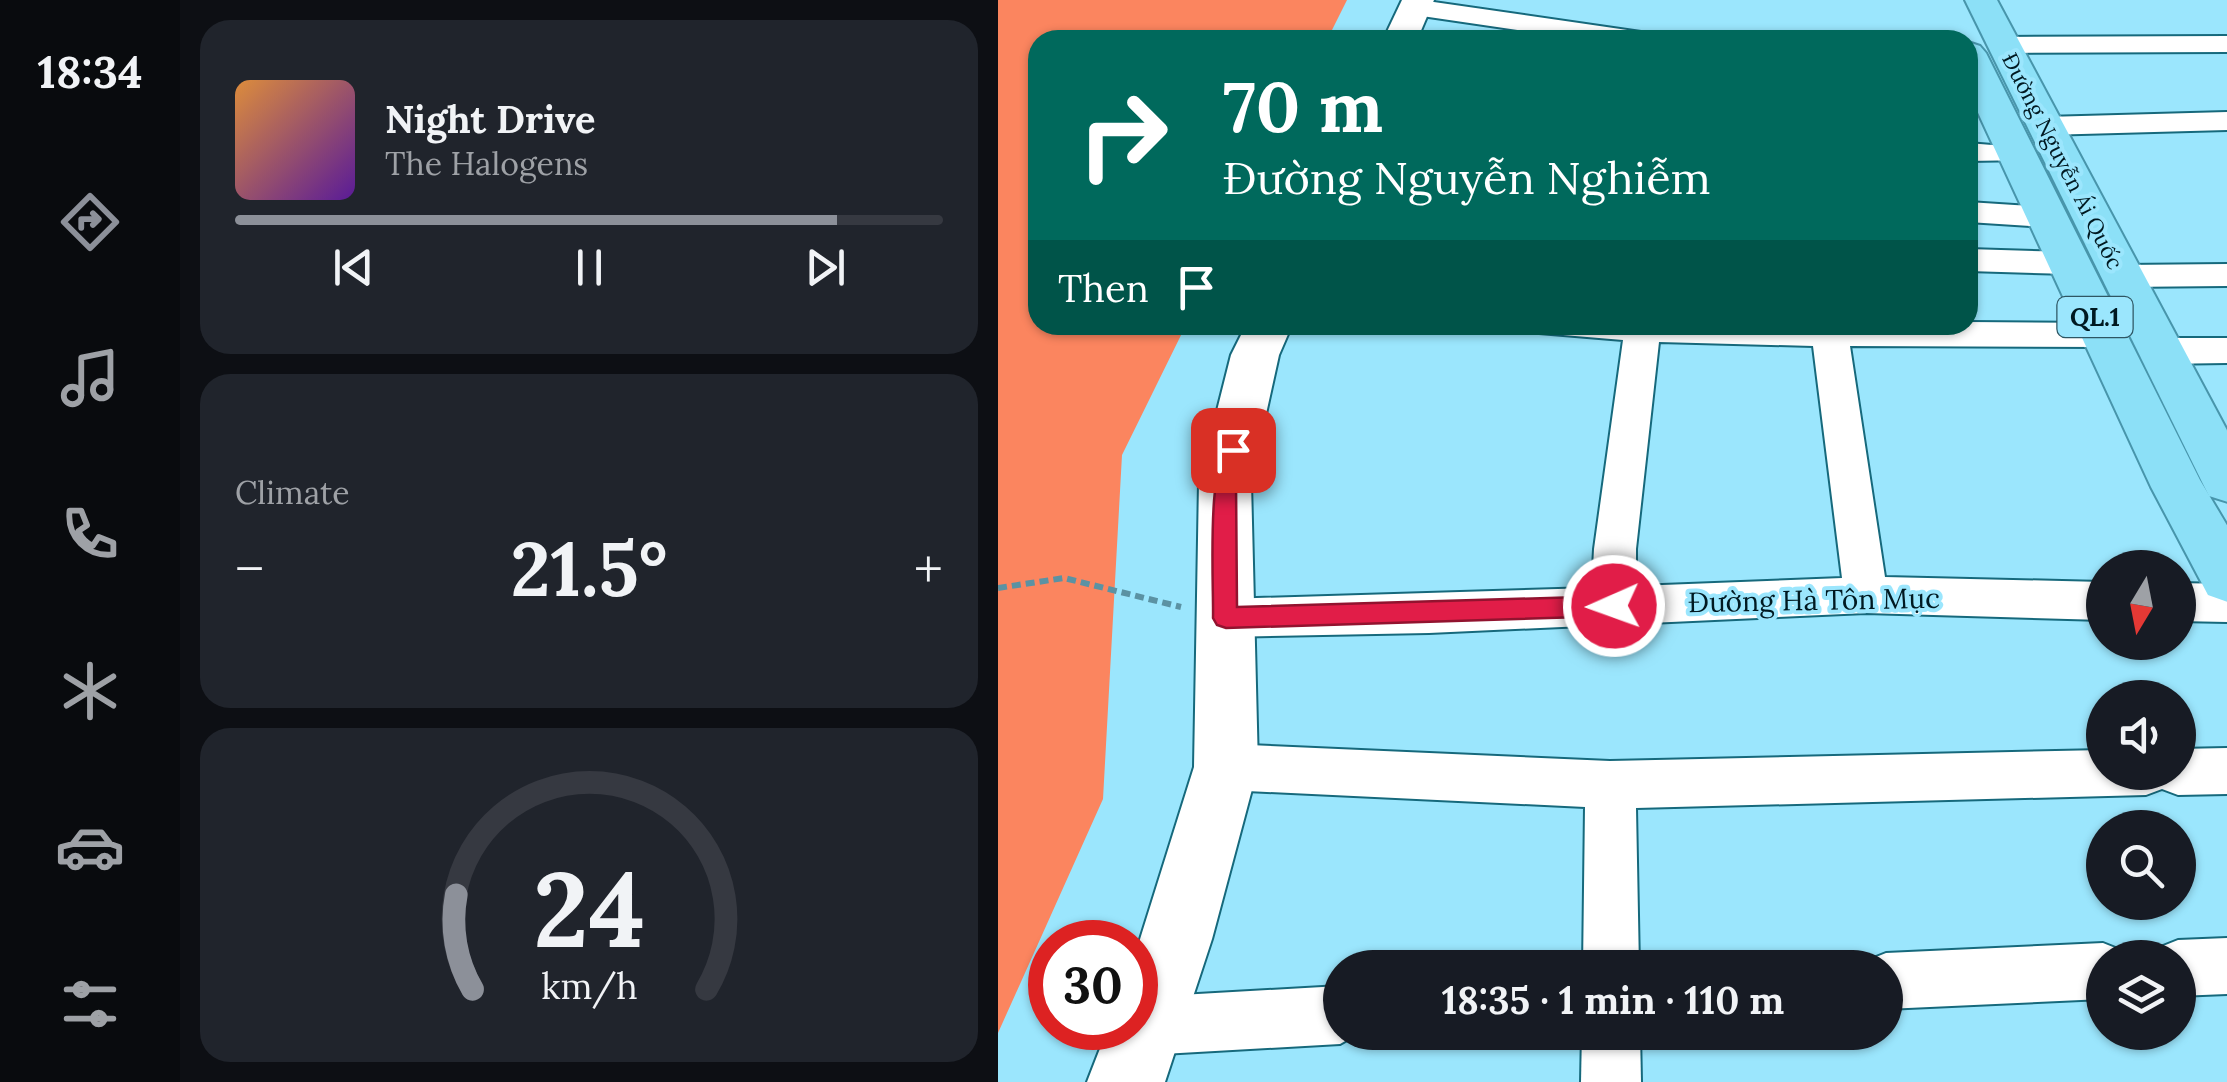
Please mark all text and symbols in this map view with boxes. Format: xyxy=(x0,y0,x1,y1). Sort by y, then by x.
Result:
text: 18:34 xyxy=(37,43,143,100)
street label: Đường Nguyễn Ái Quốc xyxy=(1996,48,2130,274)
text: 70 m xyxy=(1223,62,1383,151)
icon: right xyxy=(1058,70,1188,200)
text: Night Drive xyxy=(385,95,596,143)
text: The Halogens xyxy=(385,143,588,184)
text: Đường Nguyễn Nghiễm xyxy=(1223,149,1711,206)
icon: directions xyxy=(55,187,125,257)
icon: previous xyxy=(326,240,381,295)
icon: pause xyxy=(562,240,617,295)
icon: next xyxy=(798,240,853,295)
icon: arrive xyxy=(1169,260,1224,315)
text: Then xyxy=(1058,264,1149,312)
road number: QL.1 xyxy=(2058,297,2132,337)
icon: music xyxy=(55,343,125,413)
pin xyxy=(1191,408,1276,493)
icon: arrive xyxy=(1206,423,1261,478)
text: Climate xyxy=(235,472,350,513)
icon: phone xyxy=(55,499,125,569)
text: 21.5° xyxy=(510,521,668,617)
text: − xyxy=(235,534,264,604)
text: + xyxy=(914,534,943,604)
north arrow xyxy=(2086,550,2196,660)
map controls xyxy=(2086,550,2196,1050)
position arrow xyxy=(1562,554,1666,658)
street label: Đường Hà Tôn Mục xyxy=(1688,580,1940,620)
icon: climate xyxy=(55,656,125,726)
button: sound xyxy=(2086,680,2196,790)
button: search xyxy=(2086,810,2196,920)
icon: car xyxy=(55,812,125,882)
text: 24 xyxy=(533,842,645,975)
speed limit sign: 30 xyxy=(1028,920,1158,1050)
button: layers xyxy=(2086,940,2196,1050)
text: km/h xyxy=(541,963,637,1009)
icon: filters xyxy=(55,969,125,1039)
text: 18:35 · 1 min · 110 m xyxy=(1442,976,1784,1024)

